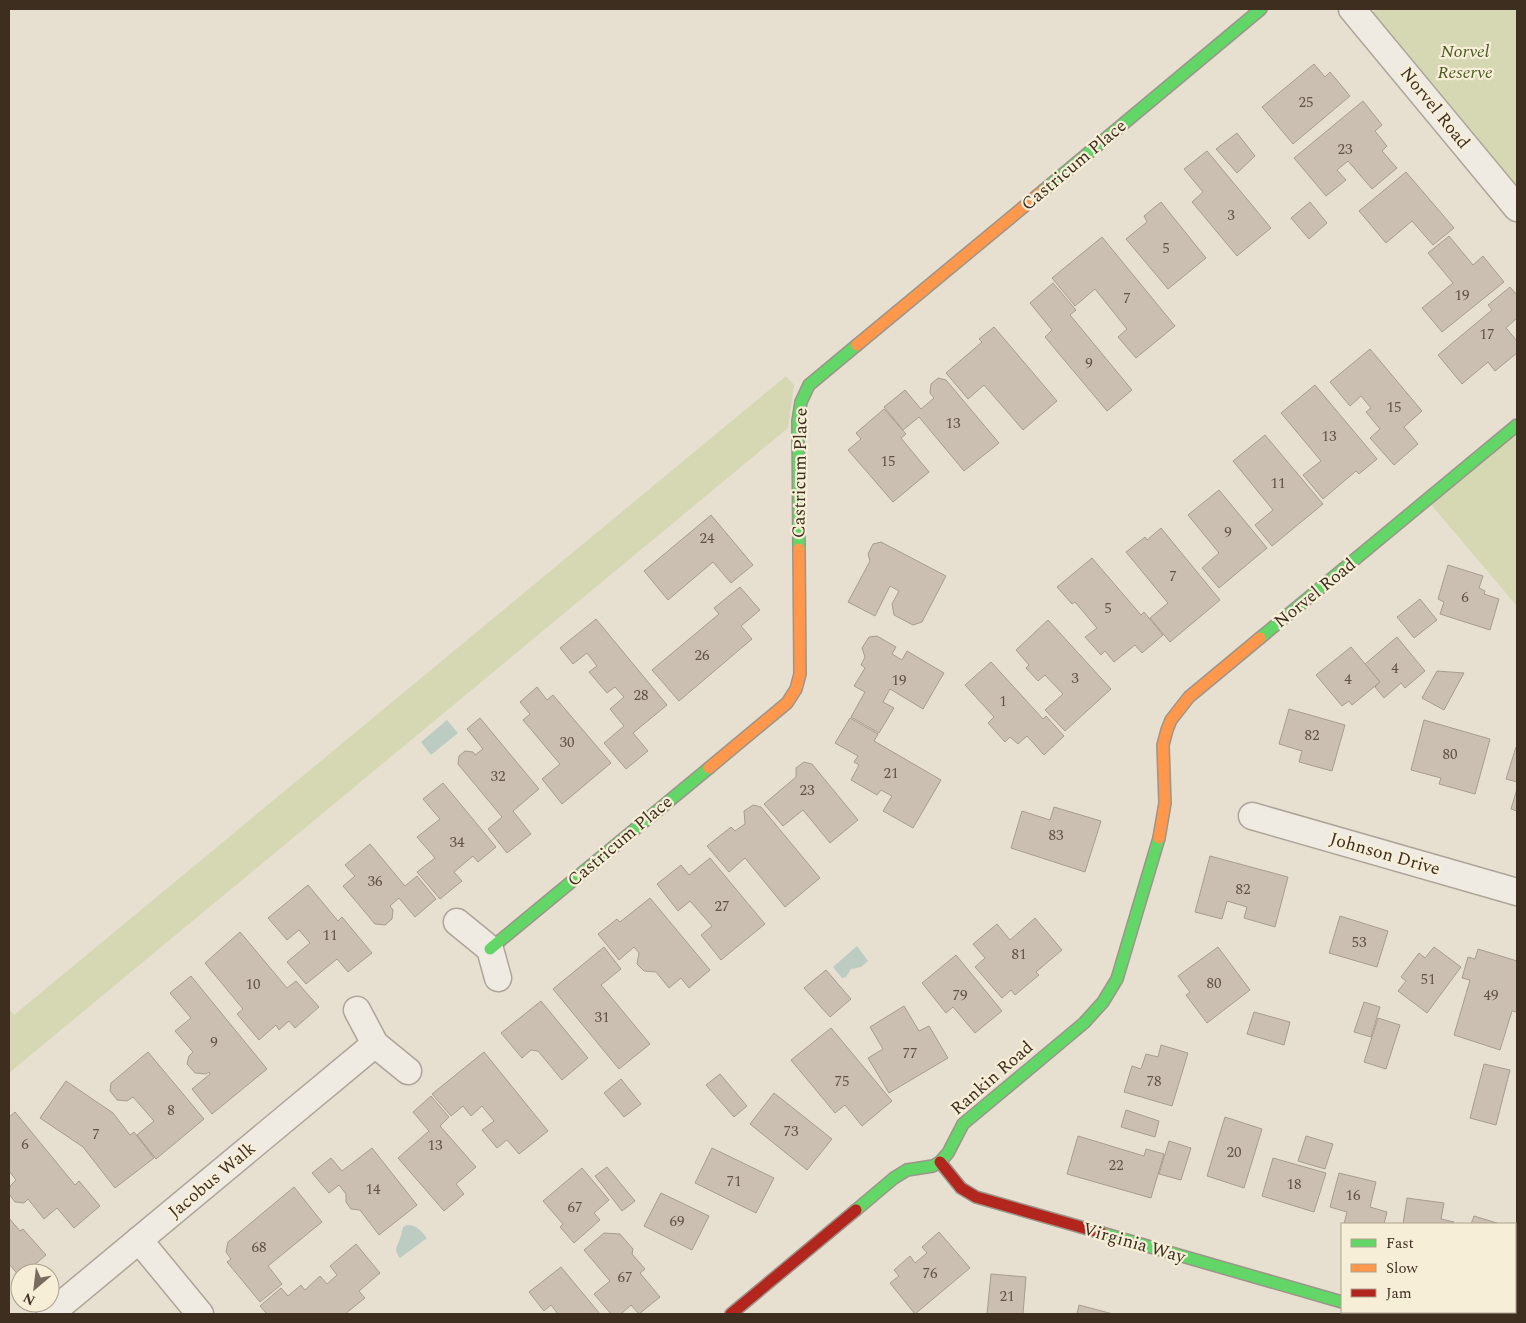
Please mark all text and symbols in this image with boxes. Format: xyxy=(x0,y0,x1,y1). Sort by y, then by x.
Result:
park label: Norvel Reserve xyxy=(1437,38,1493,86)
street label: Norvel Road xyxy=(1393,61,1477,155)
house number: 25 xyxy=(1298,91,1314,114)
street label: Castricum Place xyxy=(1015,113,1133,217)
house number: 23 xyxy=(1337,138,1353,161)
house number: 3 xyxy=(1227,204,1235,227)
house number: 5 xyxy=(1162,237,1170,260)
house number: 19 xyxy=(1454,284,1470,307)
house number: 7 xyxy=(1123,287,1131,310)
house number: 17 xyxy=(1479,323,1495,346)
house number: 9 xyxy=(1085,352,1093,375)
house number: 15 xyxy=(1386,396,1402,419)
street label: Castricum Place xyxy=(785,408,815,538)
house number: 13 xyxy=(945,412,961,435)
house number: 13 xyxy=(1321,425,1337,448)
house number: 15 xyxy=(880,450,896,473)
house number: 11 xyxy=(1270,472,1286,495)
house number: 9 xyxy=(1224,521,1232,544)
house number: 24 xyxy=(699,527,715,550)
street label: Norvel Road xyxy=(1268,551,1362,635)
house number: 7 xyxy=(1169,565,1177,588)
house number: 6 xyxy=(1461,586,1469,609)
house number: 5 xyxy=(1104,597,1112,620)
house number: 26 xyxy=(694,644,710,667)
house number: 4 xyxy=(1391,657,1399,680)
house number: 3 xyxy=(1071,667,1079,690)
house number: 4 xyxy=(1344,668,1352,691)
house number: 19 xyxy=(891,669,907,692)
house number: 28 xyxy=(633,684,649,707)
house number: 1 xyxy=(999,690,1007,713)
house number: 82 xyxy=(1304,724,1320,747)
house number: 30 xyxy=(559,731,575,754)
house number: 80 xyxy=(1442,743,1458,766)
house number: 21 xyxy=(883,762,899,785)
house number: 32 xyxy=(490,765,506,788)
house number: 23 xyxy=(799,779,815,802)
street label: Castricum Place xyxy=(561,789,679,893)
house number: 83 xyxy=(1048,824,1064,847)
street label: Johnson Drive xyxy=(1327,825,1443,883)
house number: 34 xyxy=(449,831,465,854)
house number: 36 xyxy=(367,870,383,893)
house number: 82 xyxy=(1235,878,1251,901)
house number: 27 xyxy=(714,895,730,918)
house number: 11 xyxy=(322,924,338,947)
house number: 53 xyxy=(1351,931,1367,954)
house number: 81 xyxy=(1011,943,1027,966)
house number: 51 xyxy=(1420,968,1436,991)
house number: 80 xyxy=(1206,972,1222,995)
house number: 10 xyxy=(245,973,261,996)
house number: 79 xyxy=(952,984,968,1007)
house number: 49 xyxy=(1483,984,1499,1007)
house number: 31 xyxy=(594,1006,610,1029)
house number: 9 xyxy=(210,1031,218,1054)
street label: Rankin Road xyxy=(945,1034,1039,1122)
house number: 77 xyxy=(902,1042,918,1065)
house number: 75 xyxy=(834,1070,850,1093)
house number: 78 xyxy=(1146,1070,1162,1093)
house number: 8 xyxy=(167,1099,175,1122)
house number: 73 xyxy=(783,1120,799,1143)
house number: 7 xyxy=(92,1123,100,1146)
house number: 6 xyxy=(21,1133,29,1156)
house number: 13 xyxy=(427,1134,443,1157)
street label: Jacobus Walk xyxy=(162,1135,262,1225)
house number: 20 xyxy=(1226,1141,1242,1164)
house number: 22 xyxy=(1108,1154,1124,1177)
house number: 71 xyxy=(726,1170,742,1193)
house number: 18 xyxy=(1286,1173,1302,1196)
house number: 14 xyxy=(365,1178,381,1201)
house number: 16 xyxy=(1345,1184,1361,1207)
house number: 67 xyxy=(567,1196,583,1219)
house number: 69 xyxy=(669,1210,685,1233)
street label: Virginia Way xyxy=(1080,1215,1190,1271)
legend xyxy=(1341,1223,1516,1313)
text: Fast xyxy=(1386,1232,1414,1255)
house number: 68 xyxy=(251,1236,267,1259)
text: Slow xyxy=(1386,1257,1418,1280)
house number: 76 xyxy=(922,1262,938,1285)
north arrow xyxy=(10,1263,60,1313)
house number: 67 xyxy=(617,1266,633,1289)
text: Jam xyxy=(1386,1282,1412,1305)
house number: 21 xyxy=(999,1285,1015,1308)
text: N xyxy=(19,1287,39,1311)

